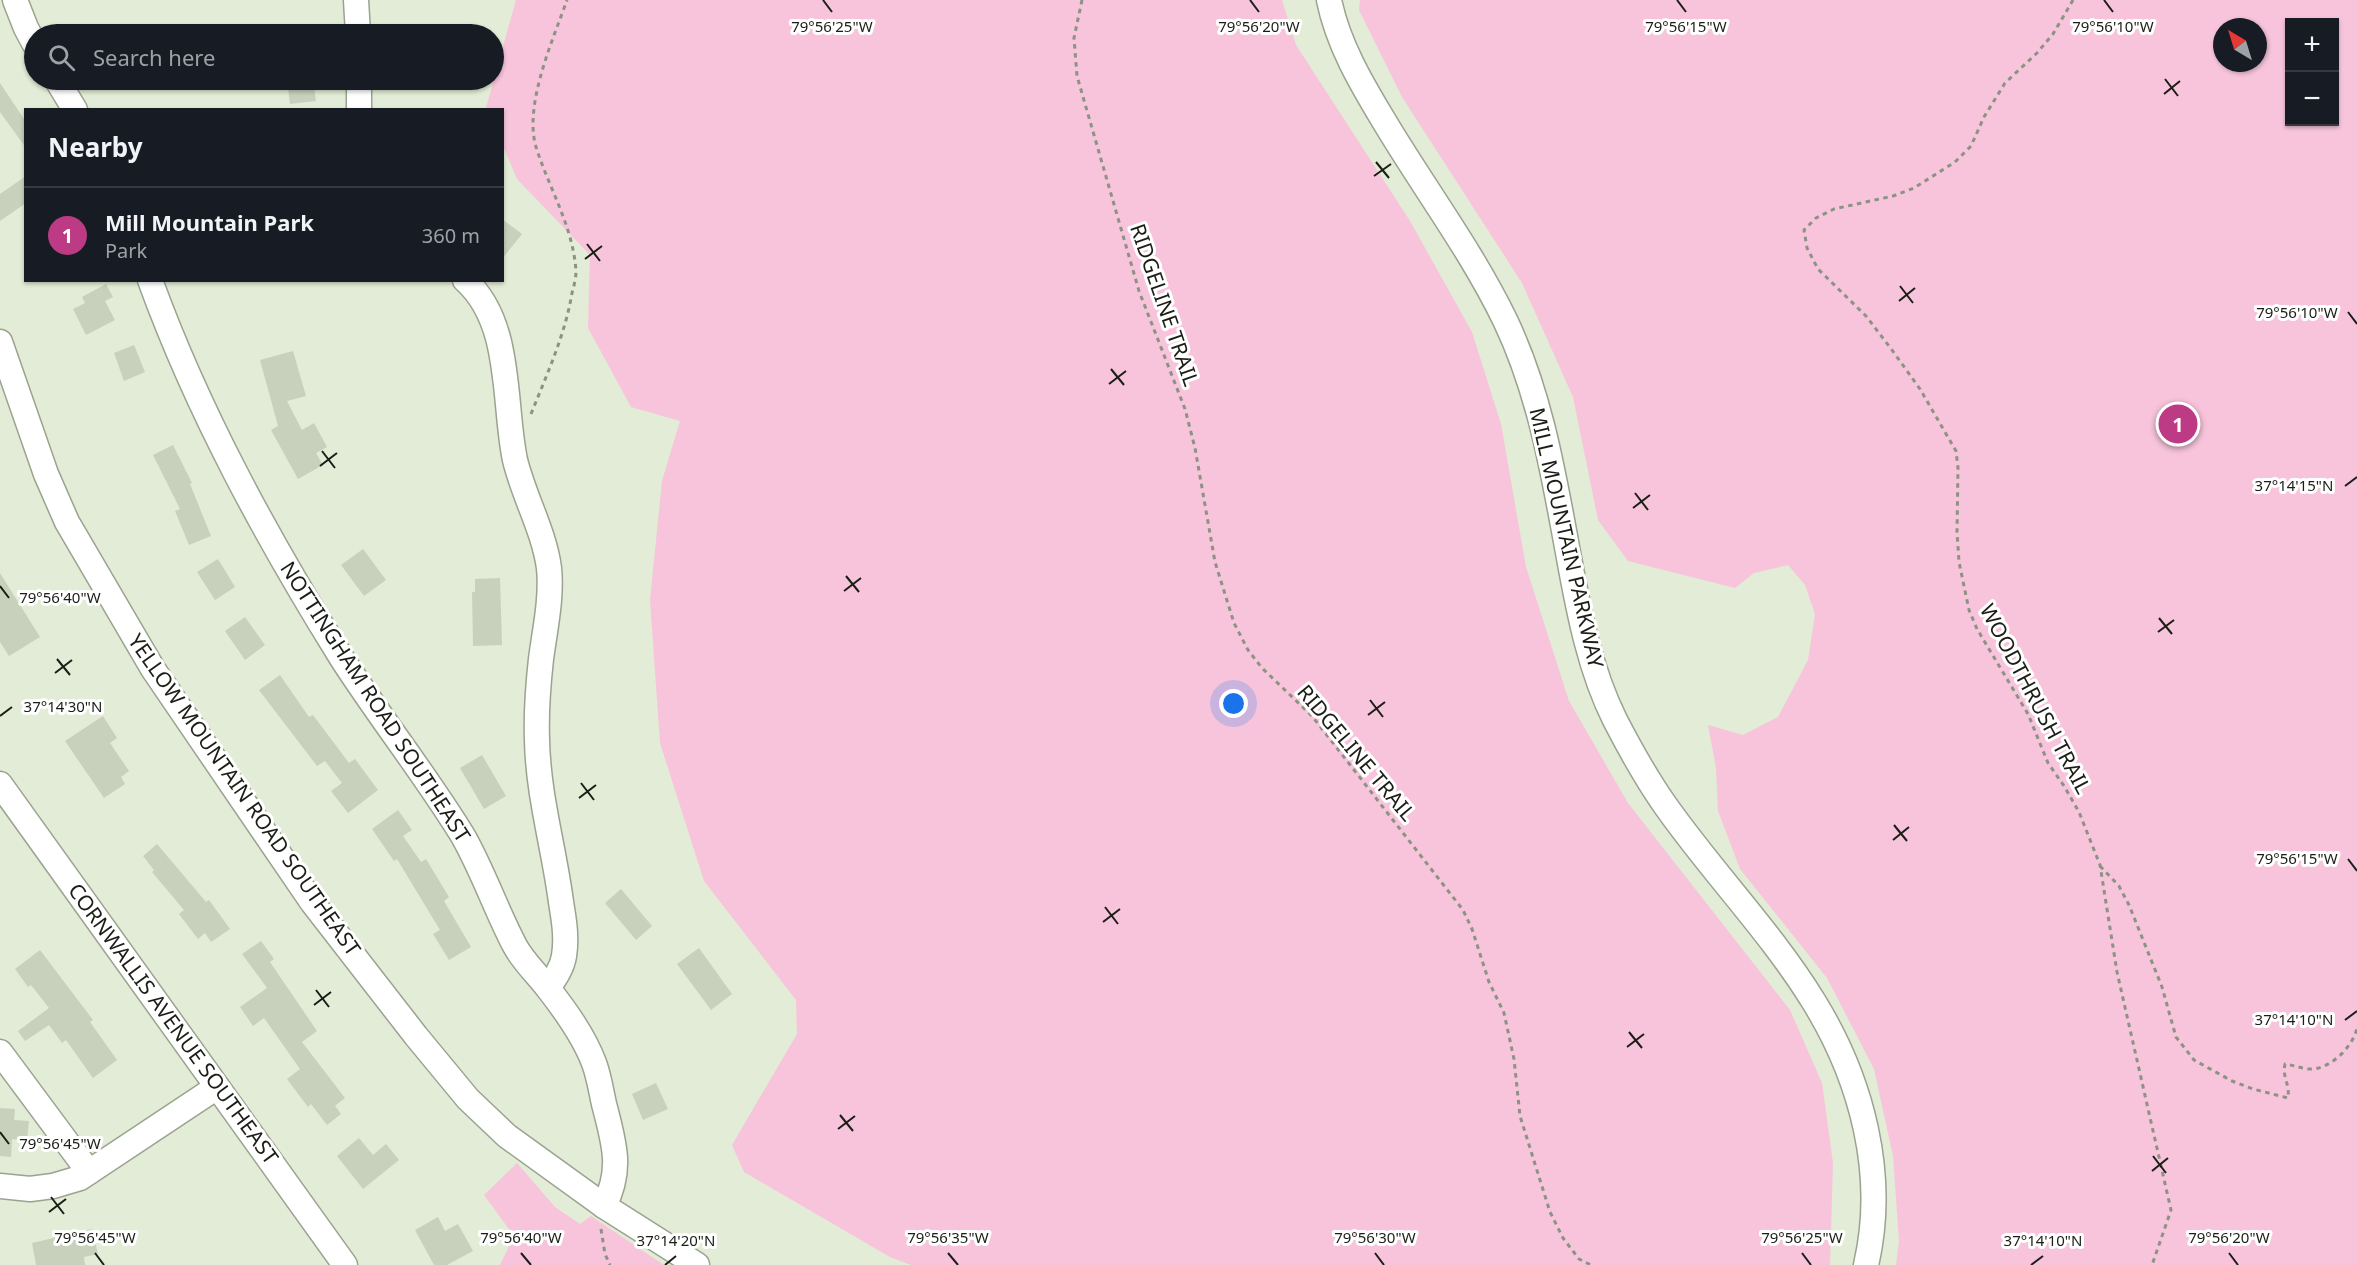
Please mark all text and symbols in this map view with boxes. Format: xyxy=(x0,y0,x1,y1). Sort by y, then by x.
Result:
text: 79°56'25"W xyxy=(791,16,873,36)
text: 79°56'20"W xyxy=(1218,16,1300,36)
text: 79°56'15"W xyxy=(1645,16,1727,36)
text: 79°56'10"W xyxy=(2072,16,2154,36)
north arrow xyxy=(2213,18,2267,72)
map controls xyxy=(2285,18,2339,126)
button: + xyxy=(2285,18,2339,72)
search box xyxy=(24,24,504,90)
icon: search xyxy=(45,41,78,74)
text: Search here xyxy=(93,42,215,72)
button: − xyxy=(2285,72,2339,126)
text: Nearby xyxy=(48,129,143,165)
text: Mill Mountain Park xyxy=(105,207,314,237)
street label: RIDGELINE TRAIL xyxy=(1124,220,1206,390)
text: 1 xyxy=(62,222,73,249)
text: 360 m xyxy=(422,222,480,249)
text: Park xyxy=(105,237,147,264)
text: 79°56'10"W xyxy=(2256,302,2338,322)
pin: 1 xyxy=(2158,402,2198,446)
street label: MILL MOUNTAIN PARKWAY xyxy=(1523,405,1611,671)
text: 37°14'15"N xyxy=(2255,475,2333,495)
street label: NOTTINGHAM ROAD SOUTHEAST xyxy=(274,556,477,847)
text: 79°56'40"W xyxy=(19,587,101,607)
street label: WOODTHRUSH TRAIL xyxy=(1974,599,2098,798)
street label: YELLOW MOUNTAIN ROAD SOUTHEAST xyxy=(122,628,368,961)
street label: RIDGELINE TRAIL xyxy=(1291,678,1422,826)
your location xyxy=(1219,689,1248,718)
text: 37°14'30"N xyxy=(24,696,102,716)
text: 79°56'15"W xyxy=(2256,848,2338,868)
street label: CORNWALLIS AVENUE SOUTHEAST xyxy=(62,877,285,1170)
text: 37°14'10"N xyxy=(2255,1009,2333,1029)
text: 79°56'45"W xyxy=(19,1133,101,1153)
text: 79°56'45"W xyxy=(54,1227,136,1247)
text: 79°56'40"W xyxy=(480,1227,562,1247)
text: 79°56'35"W xyxy=(907,1227,989,1247)
text: 79°56'30"W xyxy=(1334,1227,1416,1247)
text: 79°56'25"W xyxy=(1761,1227,1843,1247)
text: 79°56'20"W xyxy=(2188,1227,2270,1247)
text: 37°14'20"N xyxy=(637,1230,715,1250)
text: 37°14'10"N xyxy=(2004,1230,2082,1250)

